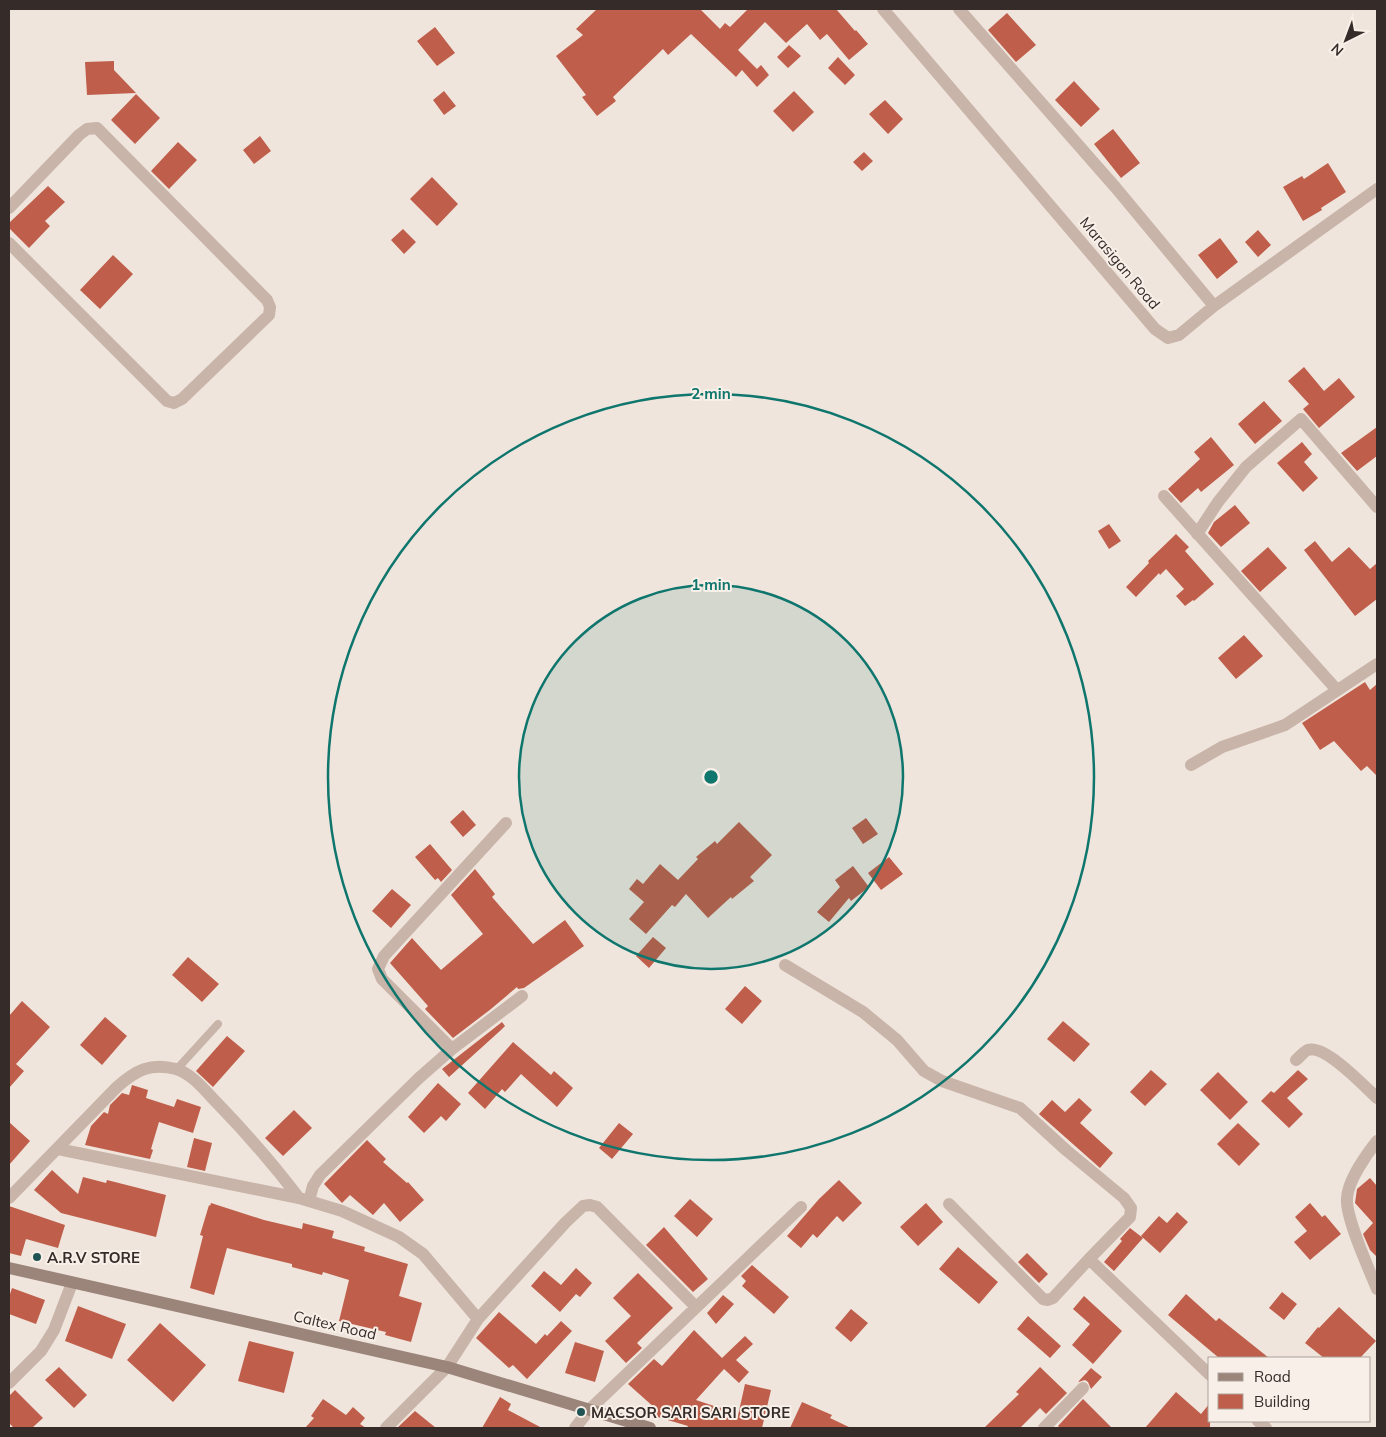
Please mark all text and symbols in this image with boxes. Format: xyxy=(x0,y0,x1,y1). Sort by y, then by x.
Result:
north arrow xyxy=(1321,15,1371,65)
text: N xyxy=(1327,39,1347,60)
street label: Marasigan Road xyxy=(1076,213,1164,313)
text: 2 min xyxy=(691,384,731,403)
text: 1 min xyxy=(691,575,731,594)
centre of rings xyxy=(702,768,720,786)
place label: A.R.V STORE xyxy=(47,1248,140,1267)
marker: A.R.V STORE xyxy=(31,1251,43,1263)
street label: Caltex Road xyxy=(292,1306,378,1344)
legend xyxy=(1208,1357,1371,1422)
text: Road xyxy=(1254,1367,1291,1386)
text: Building xyxy=(1254,1392,1310,1411)
place label: MACSOR SARI SARI STORE xyxy=(591,1403,790,1422)
marker: MACSOR SARI SARI STORE xyxy=(575,1406,587,1418)

